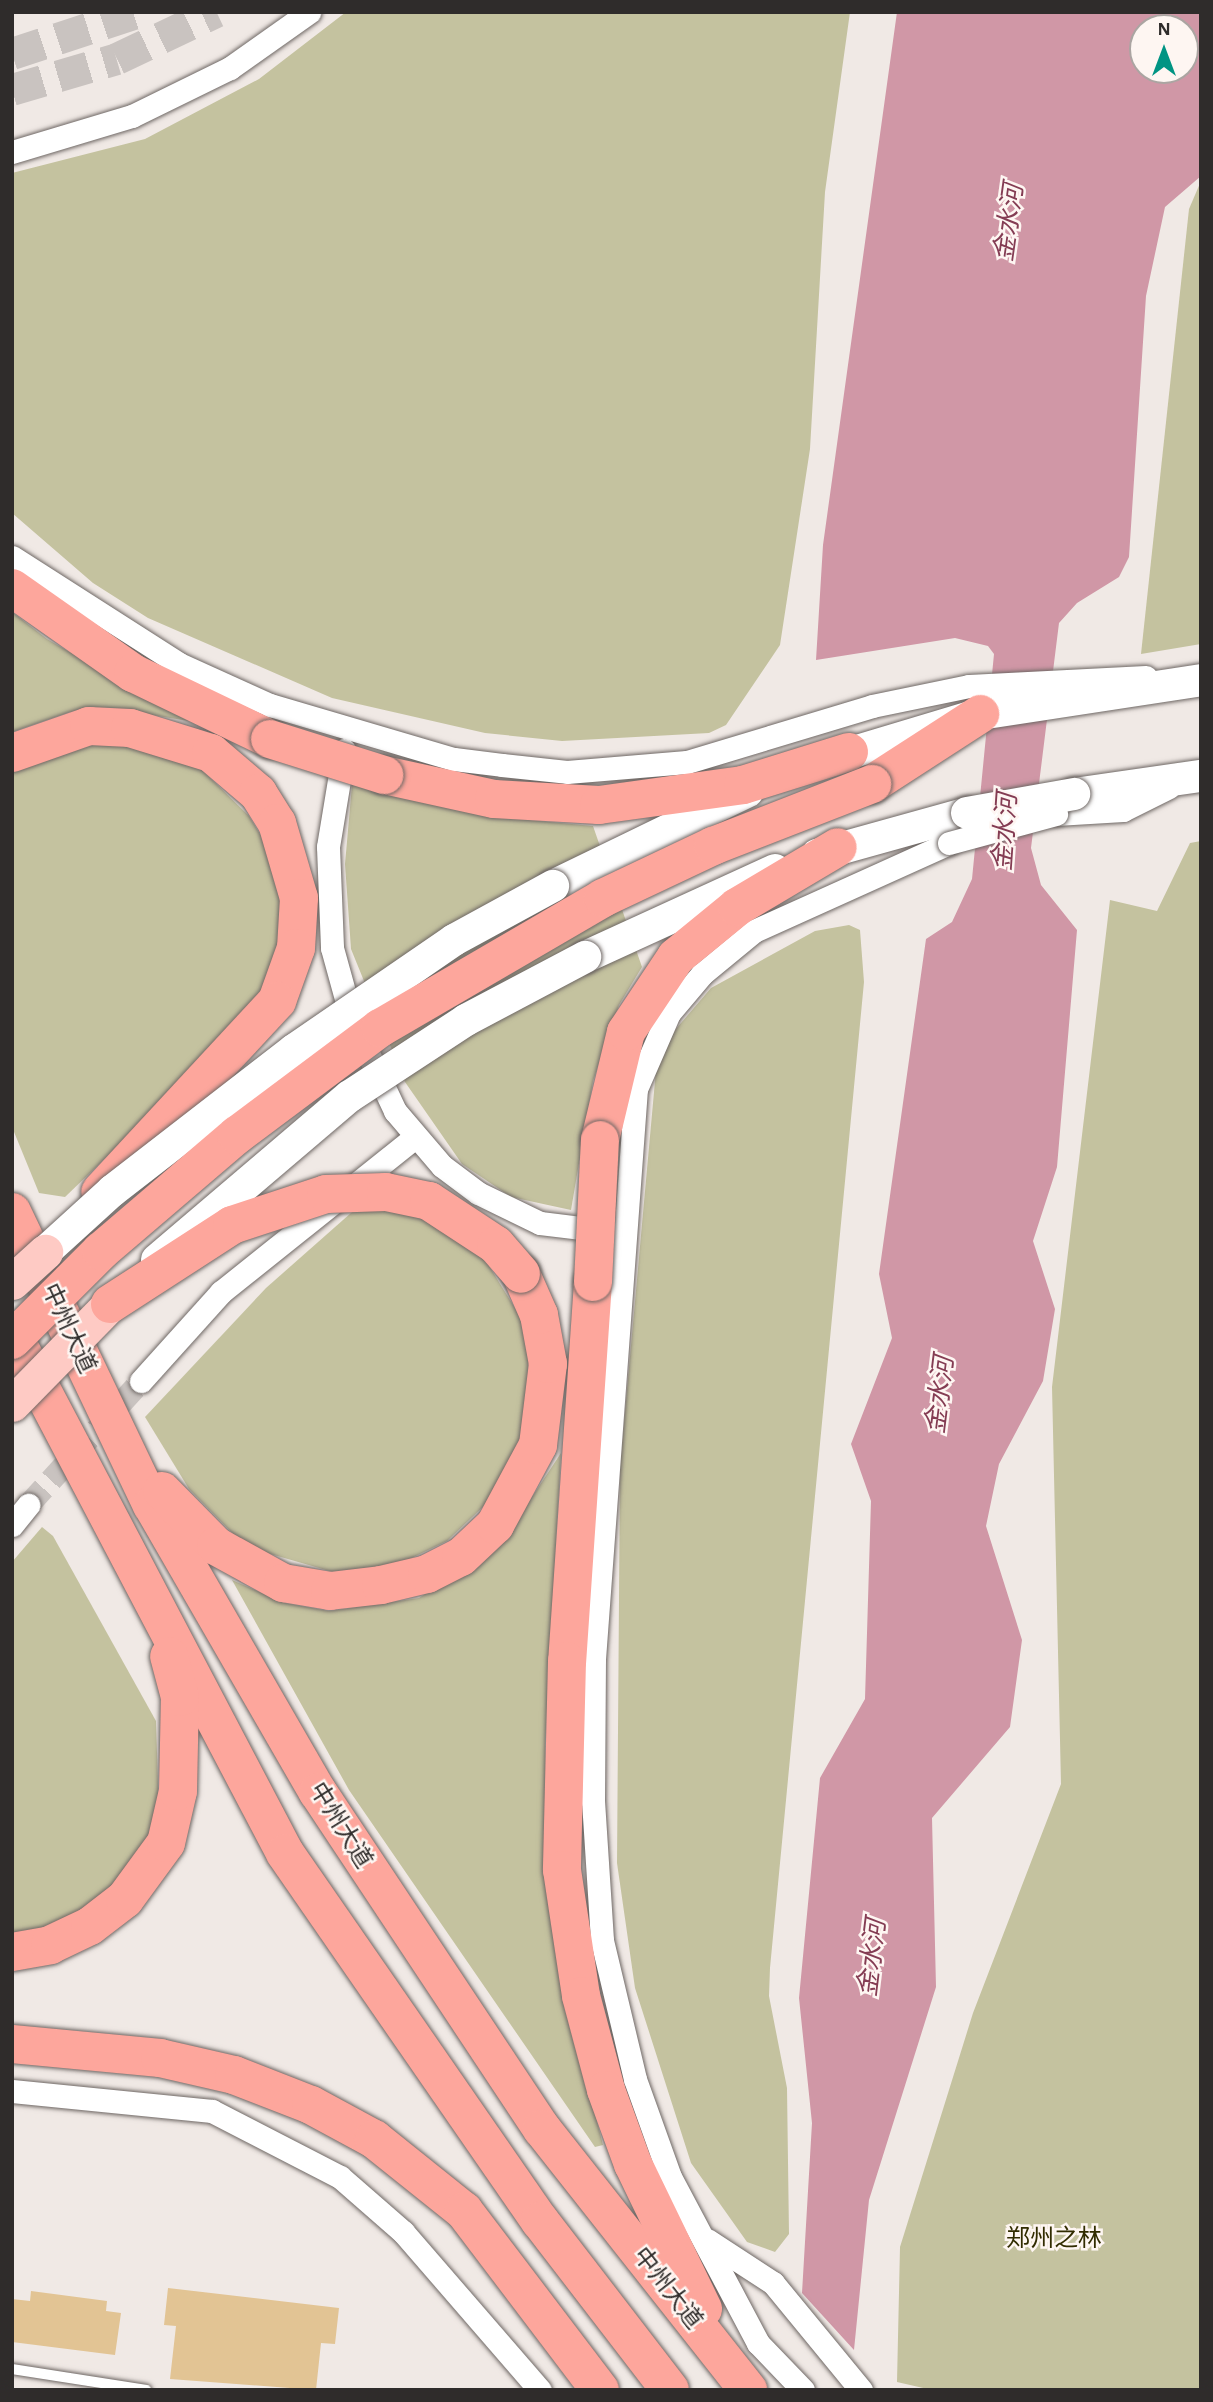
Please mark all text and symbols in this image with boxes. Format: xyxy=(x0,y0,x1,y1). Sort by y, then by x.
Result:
north arrow xyxy=(1129,14,1199,84)
text: N xyxy=(1157,20,1171,39)
water label: 金水河 xyxy=(989,182,1031,264)
water label: 金水河 xyxy=(988,792,1024,872)
street label: 中州大道 xyxy=(35,1279,101,1379)
water label: 金水河 xyxy=(921,1354,961,1436)
street label: 中州大道 xyxy=(302,1778,378,1874)
water label: 金水河 xyxy=(853,1917,893,1999)
park label: 郑州之林 xyxy=(1006,2226,1102,2254)
street label: 中州大道 xyxy=(626,2242,708,2336)

